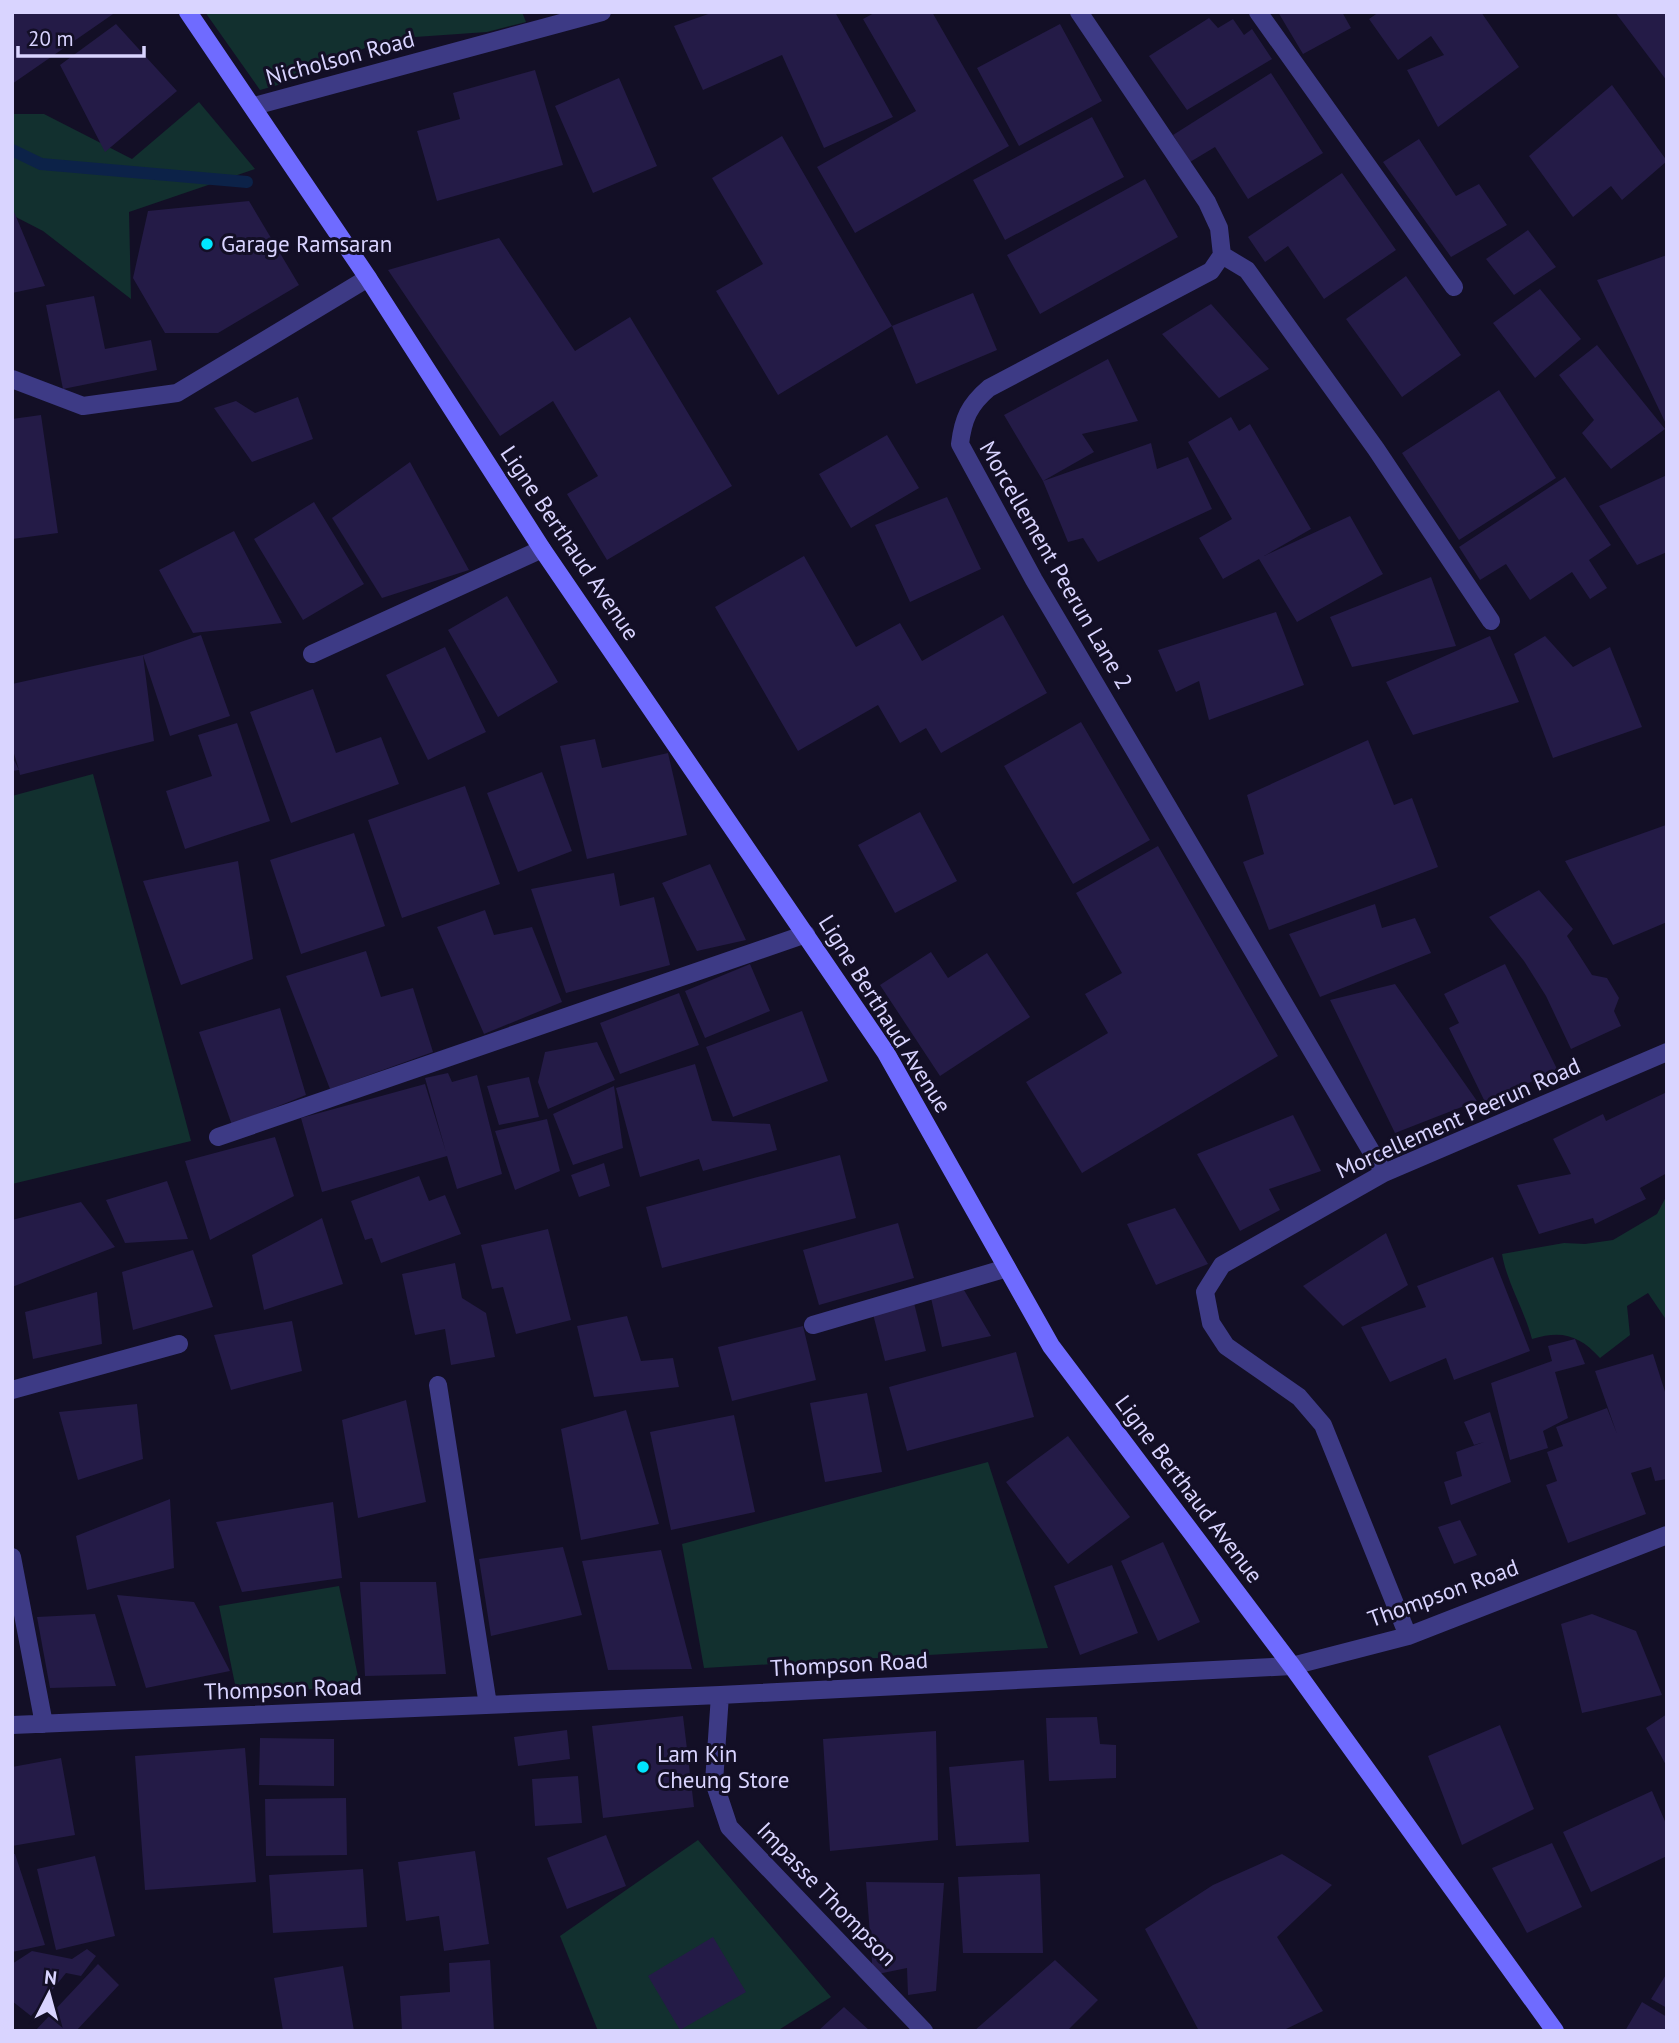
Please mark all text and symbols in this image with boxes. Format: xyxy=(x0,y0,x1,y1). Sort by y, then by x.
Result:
scale bar xyxy=(18,14,144,58)
street label: Nicholson Road xyxy=(262,24,418,91)
text: 20 m xyxy=(28,25,74,52)
place label: Garage Ramsaran xyxy=(221,229,392,258)
marker: Garage Ramsaran xyxy=(199,236,215,252)
street label: Morcellement Peerun Lane 2 xyxy=(973,436,1139,694)
street label: Ligne Berthaud Avenue xyxy=(495,440,646,645)
street label: Ligne Berthaud Avenue xyxy=(813,909,958,1118)
street label: Morcellement Peerun Road xyxy=(1331,1050,1585,1185)
street label: Ligne Berthaud Avenue xyxy=(1109,1389,1270,1589)
street label: Thompson Road xyxy=(1364,1552,1522,1633)
street label: Thompson Road xyxy=(769,1645,929,1682)
street label: Thompson Road xyxy=(203,1671,363,1706)
place label: Lam Kin Cheung Store xyxy=(657,1739,789,1794)
marker: Lam Kin Cheung Store xyxy=(635,1759,651,1775)
street label: Impasse Thompson xyxy=(751,1816,903,1972)
north arrow xyxy=(14,1959,84,2029)
text: N xyxy=(43,1965,58,1990)

